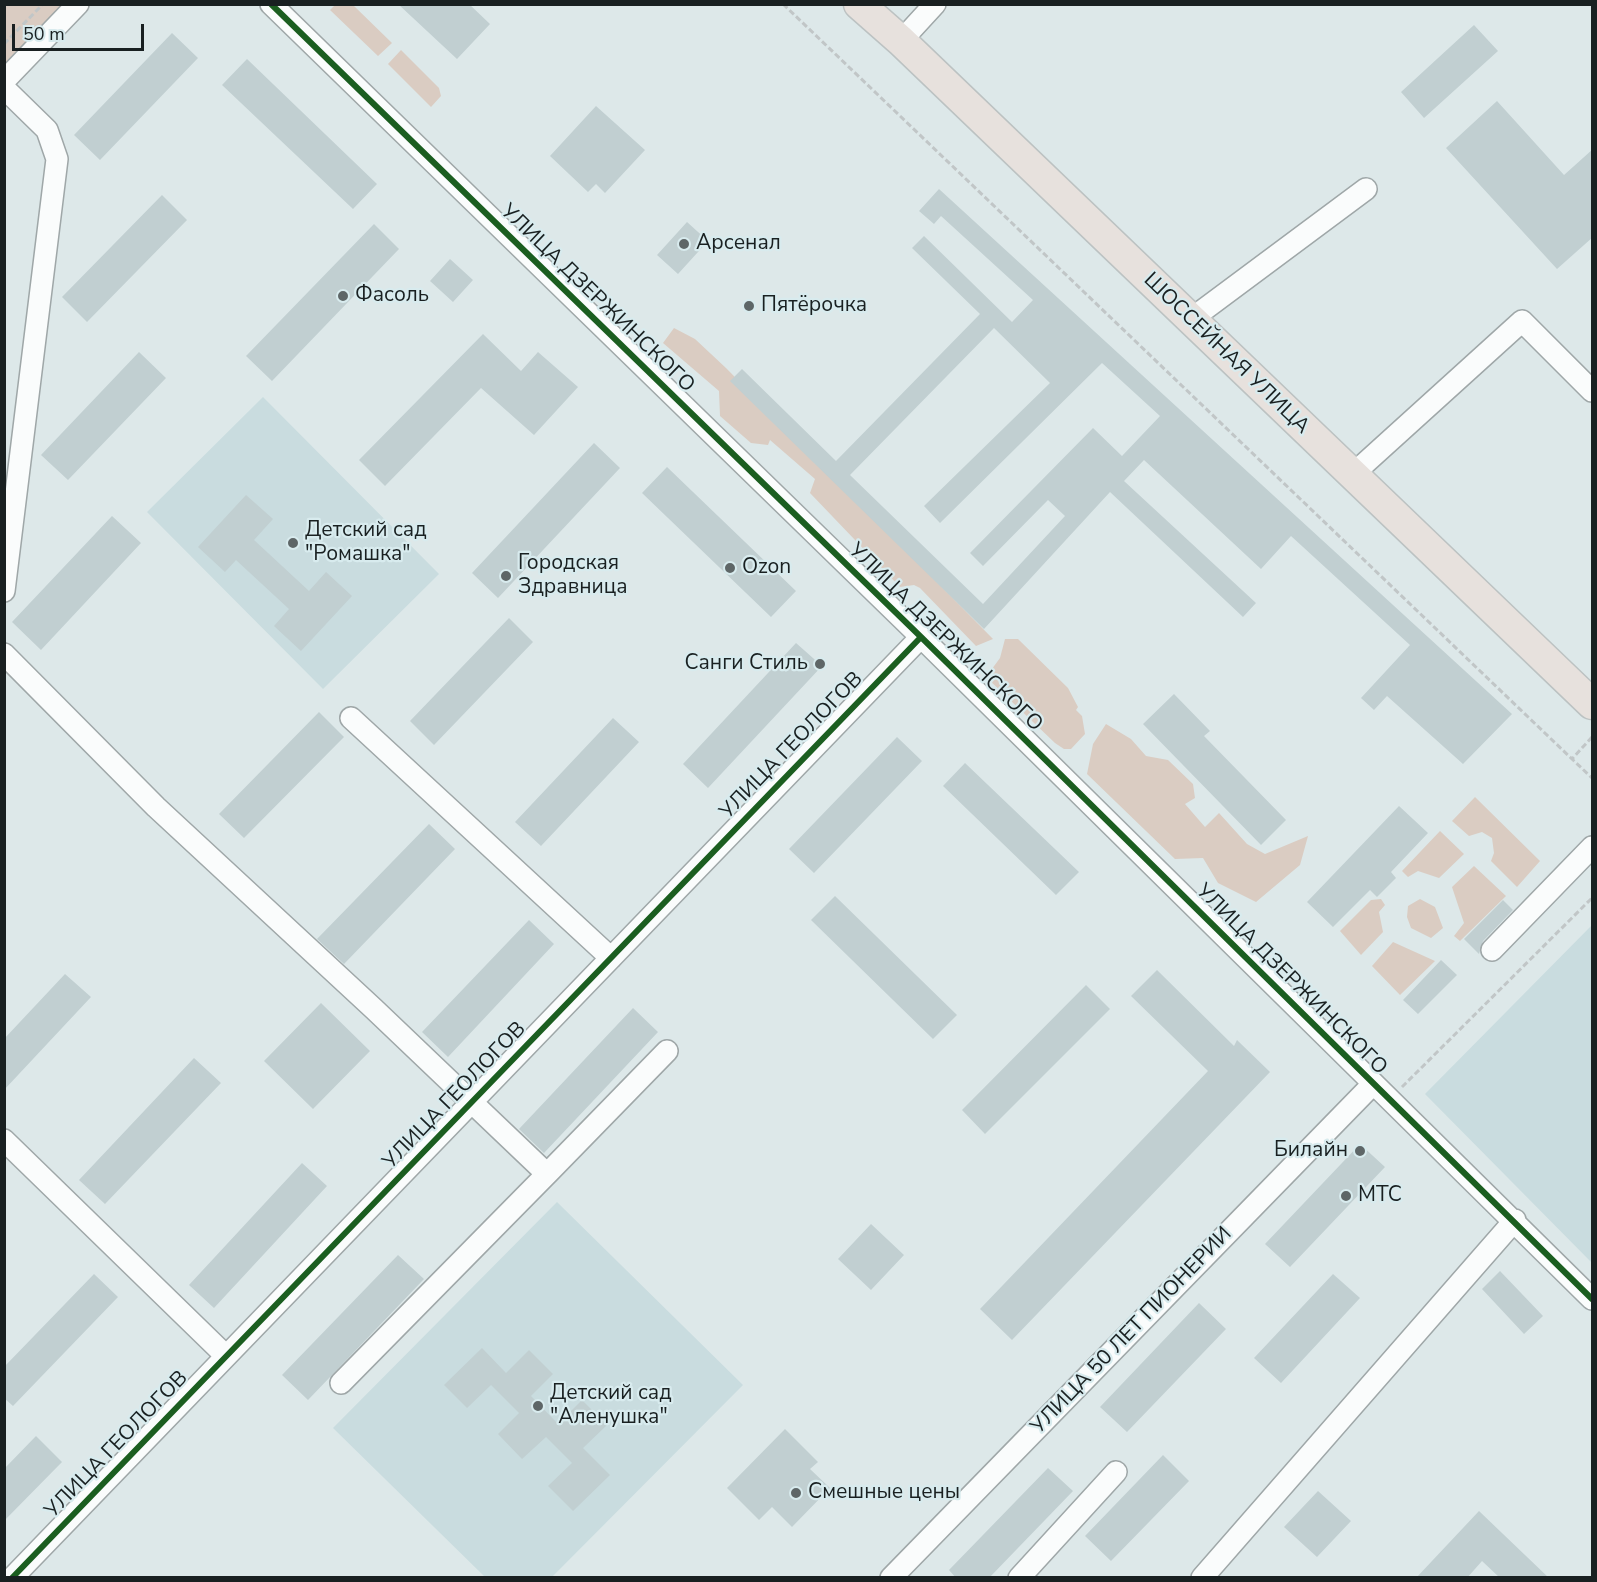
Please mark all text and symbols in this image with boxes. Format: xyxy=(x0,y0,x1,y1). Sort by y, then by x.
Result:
scale bar xyxy=(15,12,147,50)
text: 50 m xyxy=(23,22,65,46)
street label: УЛИЦА ДЗЕРЖИНСКОГО xyxy=(495,200,699,398)
place label: Арсенал xyxy=(696,231,781,257)
marker: Арсенал xyxy=(677,237,691,251)
street label: ШОССЕЙНАЯ УЛИЦА xyxy=(1138,268,1314,440)
place label: Фасоль xyxy=(355,283,429,309)
marker: Фасоль xyxy=(336,289,350,303)
place label: Пятёрочка xyxy=(761,293,867,319)
marker: Пятёрочка xyxy=(742,299,756,313)
place label: Детский сад "Ромашка" xyxy=(305,518,427,568)
marker: Детский сад "Ромашка" xyxy=(286,536,300,550)
street label: УЛИЦА ДЗЕРЖИНСКОГО xyxy=(843,539,1047,737)
place label: Городская Здравница xyxy=(518,551,628,601)
place label: Ozon xyxy=(742,555,791,581)
marker: Ozon xyxy=(723,561,737,575)
marker: Городская Здравница xyxy=(499,569,513,583)
place label: Санги Стиль xyxy=(685,651,808,677)
marker: Санги Стиль xyxy=(813,657,827,671)
street label: УЛИЦА ГЕОЛОГОВ xyxy=(715,667,869,825)
street label: УЛИЦА ДЗЕРЖИНСКОГО xyxy=(1190,879,1392,1081)
street label: УЛИЦА ГЕОЛОГОВ xyxy=(378,1017,532,1175)
place label: Билайн xyxy=(1274,1138,1348,1164)
marker: Билайн xyxy=(1353,1144,1367,1158)
place label: МТС xyxy=(1358,1183,1402,1209)
marker: МТС xyxy=(1339,1189,1353,1203)
street label: УЛИЦА 50 ЛЕТ ПИОНЕРИИ xyxy=(1026,1222,1238,1440)
street label: УЛИЦА ГЕОЛОГОВ xyxy=(40,1366,194,1524)
place label: Детский сад "Аленушка" xyxy=(550,1381,672,1431)
marker: Детский сад "Аленушка" xyxy=(531,1399,545,1413)
place label: Смешные цены xyxy=(808,1480,960,1506)
marker: Смешные цены xyxy=(789,1486,803,1500)

